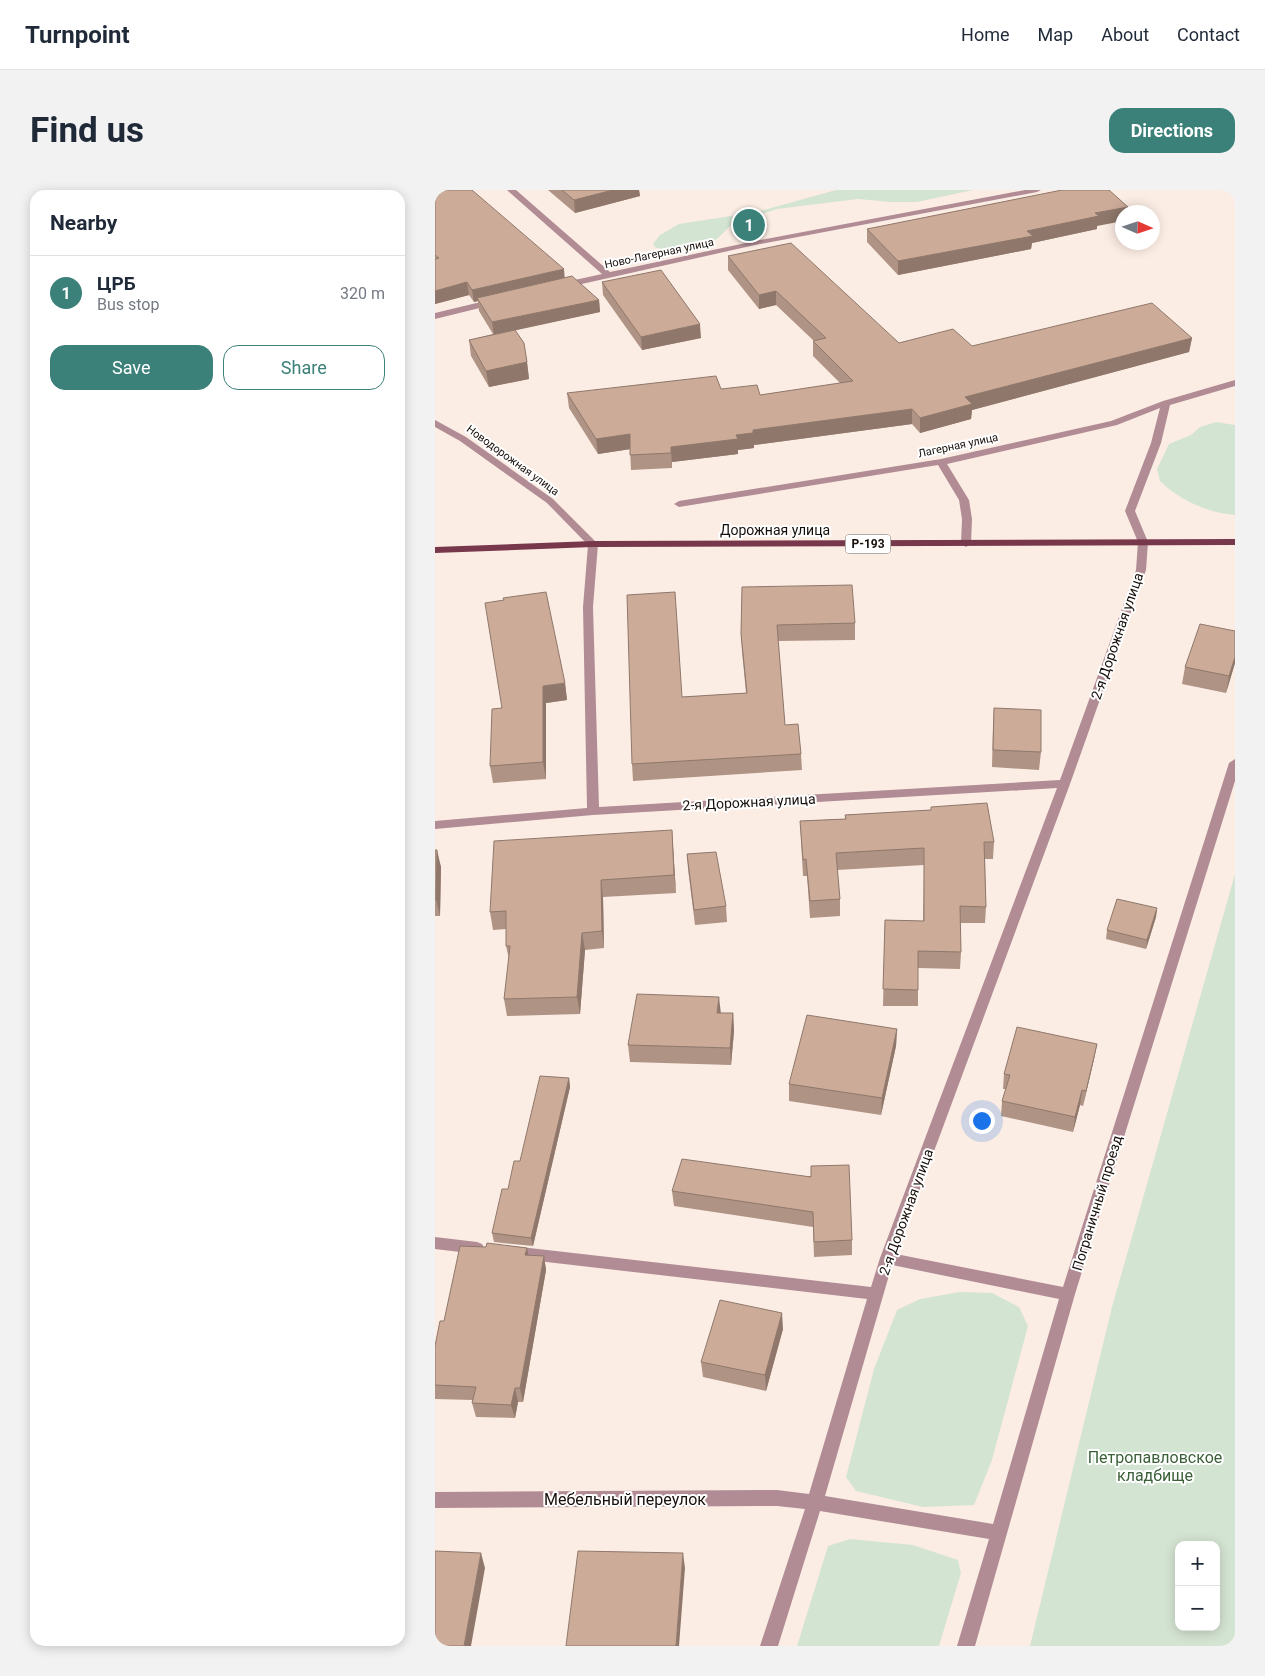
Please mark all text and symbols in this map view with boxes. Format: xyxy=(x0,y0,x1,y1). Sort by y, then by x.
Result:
text: Turnpoint xyxy=(25,21,130,49)
text: Home xyxy=(961,24,1010,45)
text: Map xyxy=(1038,24,1073,45)
text: About xyxy=(1101,24,1149,45)
text: Contact xyxy=(1177,24,1240,45)
button: Directions xyxy=(1109,108,1235,153)
text: Find us xyxy=(30,110,144,151)
north arrow xyxy=(1115,205,1160,250)
pin: 1 xyxy=(733,206,765,244)
text: Nearby xyxy=(50,211,117,235)
street label: Ново-Лагерная улица xyxy=(603,236,715,271)
text: ЦРБ xyxy=(97,272,136,295)
text: 1 xyxy=(61,284,71,303)
text: 320 m xyxy=(340,284,385,303)
text: Bus stop xyxy=(97,295,159,314)
button: Save xyxy=(50,345,213,390)
button: Share xyxy=(223,345,385,390)
street label: Новодорожная улица xyxy=(464,422,562,498)
street label: Лагерная улица xyxy=(917,431,999,460)
street label: Дорожная улица xyxy=(720,522,830,538)
road number: Р-193 xyxy=(845,534,891,554)
street label: 2-я Дорожная улица xyxy=(1088,570,1146,702)
street label: 2-я Дорожная улица xyxy=(682,791,816,813)
your location xyxy=(969,1108,995,1134)
street label: Пограничный проезд xyxy=(1069,1133,1125,1273)
street label: 2-я Дорожная улица xyxy=(876,1147,936,1277)
park label: Петропавловское кладбище xyxy=(1088,1448,1222,1485)
street label: Мебельный переулок xyxy=(544,1490,706,1509)
map controls xyxy=(1175,1541,1220,1631)
button: + xyxy=(1175,1541,1220,1586)
button: − xyxy=(1175,1586,1220,1631)

